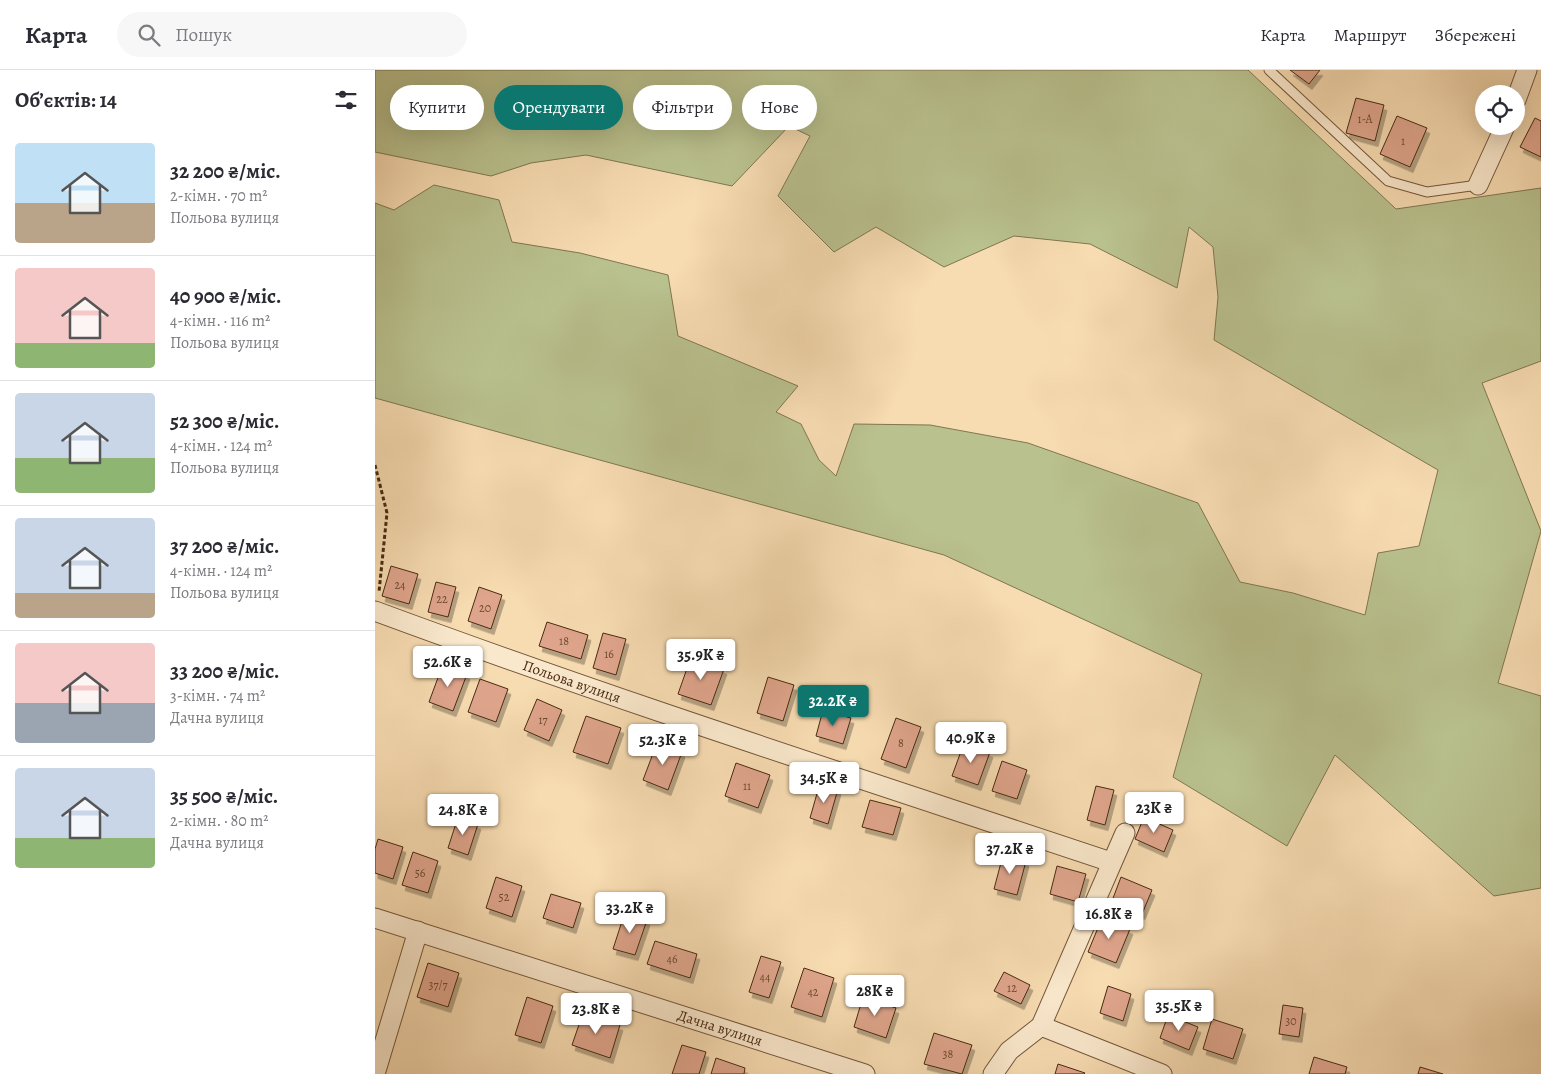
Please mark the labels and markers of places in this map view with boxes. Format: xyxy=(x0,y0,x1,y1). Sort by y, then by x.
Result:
pin: 35.9K ₴ xyxy=(655,638,747,681)
pin: 52.6K ₴ xyxy=(402,646,494,688)
pin: 32.2K ₴ xyxy=(787,684,879,727)
pin: 40.9K ₴ xyxy=(925,722,1017,764)
pin: 52.3K ₴ xyxy=(617,724,709,766)
pin: 34.5K ₴ xyxy=(778,762,870,804)
pin: 23K ₴ xyxy=(1119,792,1189,834)
pin: 24.8K ₴ xyxy=(417,794,509,836)
pin: 37.2K ₴ xyxy=(964,832,1056,875)
pin: 33.2K ₴ xyxy=(584,892,676,934)
pin: 16.8K ₴ xyxy=(1063,898,1155,940)
pin: 28K ₴ xyxy=(840,974,910,1017)
pin: 35.5K ₴ xyxy=(1133,990,1225,1032)
pin: 23.8K ₴ xyxy=(550,992,642,1035)

